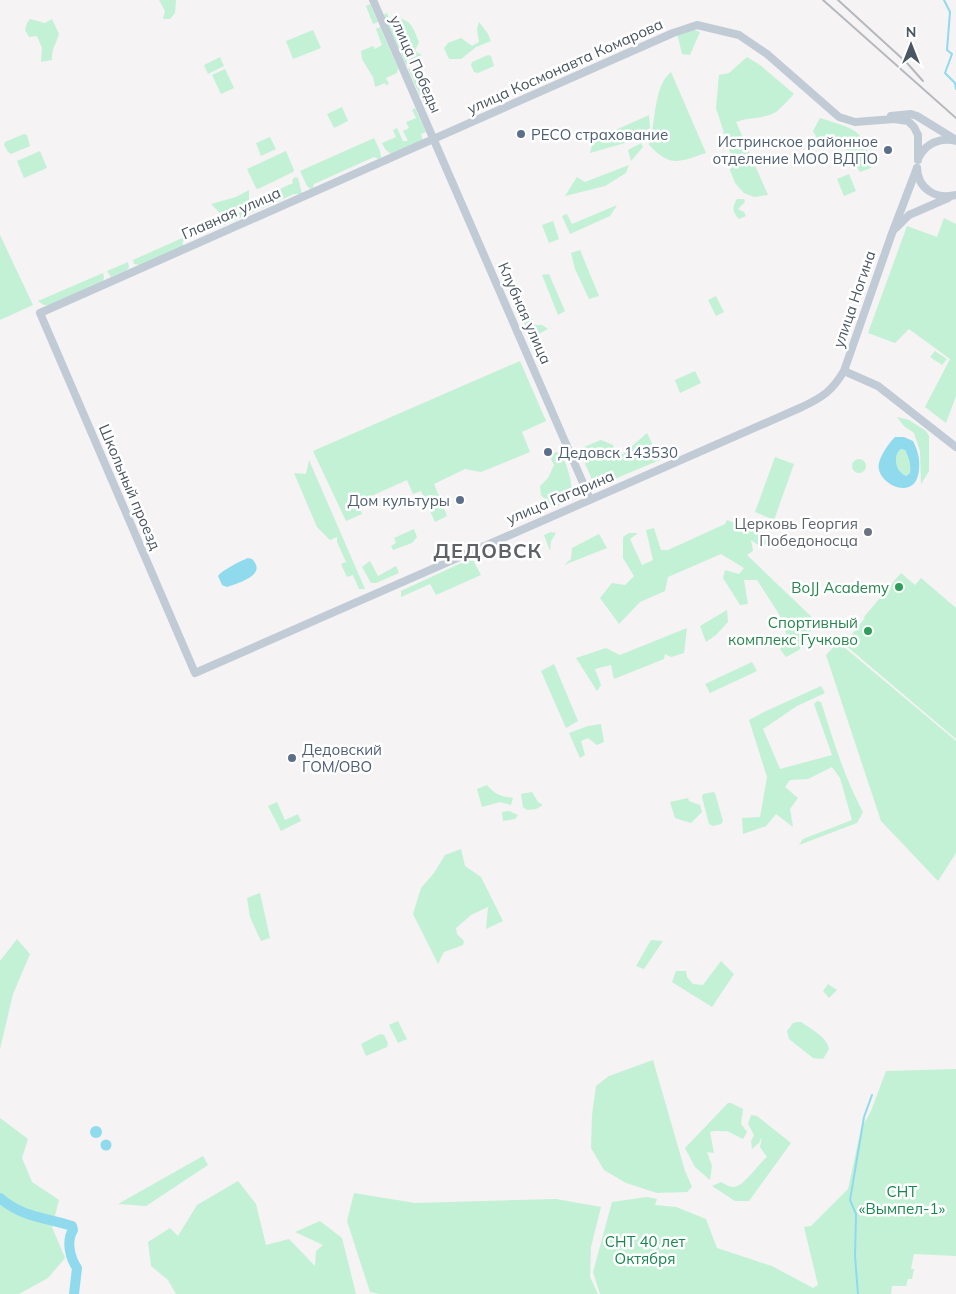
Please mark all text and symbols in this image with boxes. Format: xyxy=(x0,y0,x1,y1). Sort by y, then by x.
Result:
street label: улица Победы xyxy=(386,12,446,116)
street label: улица Космонавта Комарова xyxy=(464,14,666,118)
north arrow xyxy=(886,20,936,70)
text: N xyxy=(906,23,916,41)
place label: РЕСО страхование xyxy=(531,125,668,144)
marker: РЕСО страхование xyxy=(515,128,527,140)
place label: Истринское районное отделение МОО ВДПО xyxy=(713,132,878,168)
marker: Истринское районное отделение МОО ВДПО xyxy=(882,144,894,156)
street label: Главная улица xyxy=(178,183,284,243)
street label: улица Ногина xyxy=(828,248,880,350)
street label: Клубная улица xyxy=(494,259,556,367)
street label: Школьный проезд xyxy=(95,421,165,553)
place label: Дедовск 143530 xyxy=(558,443,678,462)
marker: Дедовск 143530 xyxy=(542,446,554,458)
street label: улица Гагарина xyxy=(503,466,617,528)
place label: Дом культуры xyxy=(348,491,450,510)
marker: Дом культуры xyxy=(454,494,466,506)
place label: Церковь Георгия Победоносца xyxy=(735,514,858,550)
marker: Церковь Георгия Победоносца xyxy=(862,526,874,538)
district label: ДЕДОВСК xyxy=(434,538,542,563)
place label: BoJJ Academy xyxy=(791,578,889,597)
marker: BoJJ Academy xyxy=(893,581,905,593)
place label: Спортивный комплекс Гучково xyxy=(728,613,858,649)
marker: Спортивный комплекс Гучково xyxy=(862,625,874,637)
place label: Дедовский ГОМ/ОВО xyxy=(302,740,382,776)
marker: Дедовский ГОМ/ОВО xyxy=(286,752,298,764)
park label: СНТ «Вымпел-1» xyxy=(859,1182,945,1218)
park label: СНТ 40 лет Октября xyxy=(605,1232,685,1268)

